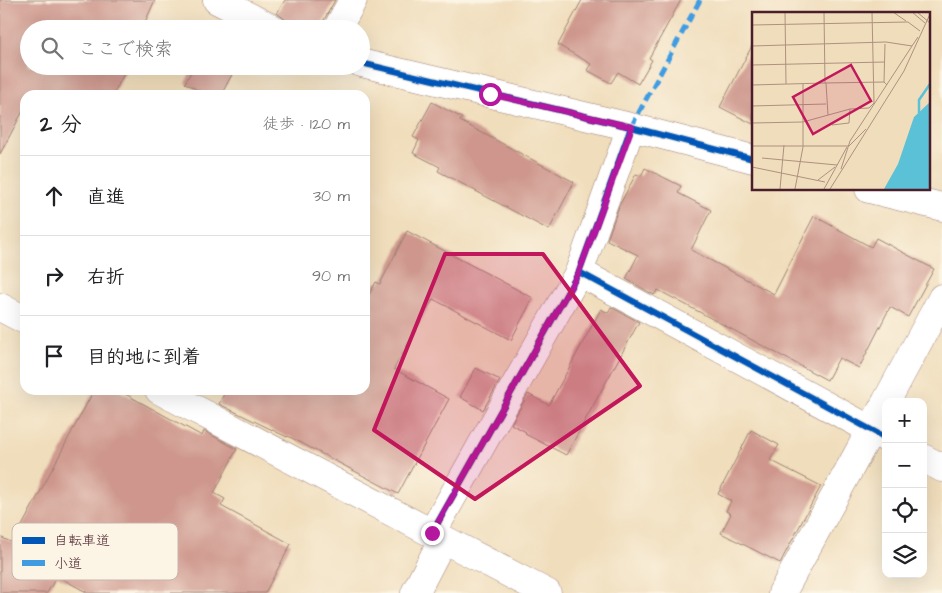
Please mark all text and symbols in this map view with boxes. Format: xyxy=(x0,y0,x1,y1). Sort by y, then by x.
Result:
inset map xyxy=(752,12,930,190)
search box xyxy=(20,20,370,75)
icon: search xyxy=(38,34,66,62)
text: ここで検索 xyxy=(78,36,173,63)
route start xyxy=(479,83,502,106)
text: 2 分 xyxy=(40,110,81,139)
text: 徒歩 · 120 m xyxy=(263,113,350,135)
icon: ahead xyxy=(40,182,68,210)
text: 直進 xyxy=(87,184,125,211)
text: 30 m xyxy=(313,185,350,207)
icon: right xyxy=(40,262,68,290)
text: 右折 xyxy=(87,264,125,291)
text: 90 m xyxy=(312,265,350,287)
icon: arrive xyxy=(40,342,68,370)
text: 目的地に到着 xyxy=(87,344,201,371)
map controls xyxy=(882,398,927,578)
button: + xyxy=(882,398,927,443)
button: − xyxy=(882,443,927,488)
button: locate xyxy=(882,488,927,533)
route end xyxy=(421,522,444,545)
legend xyxy=(12,523,178,580)
text: 自転車道 xyxy=(54,531,110,551)
button: layers xyxy=(882,533,927,578)
text: 小道 xyxy=(54,554,82,574)

